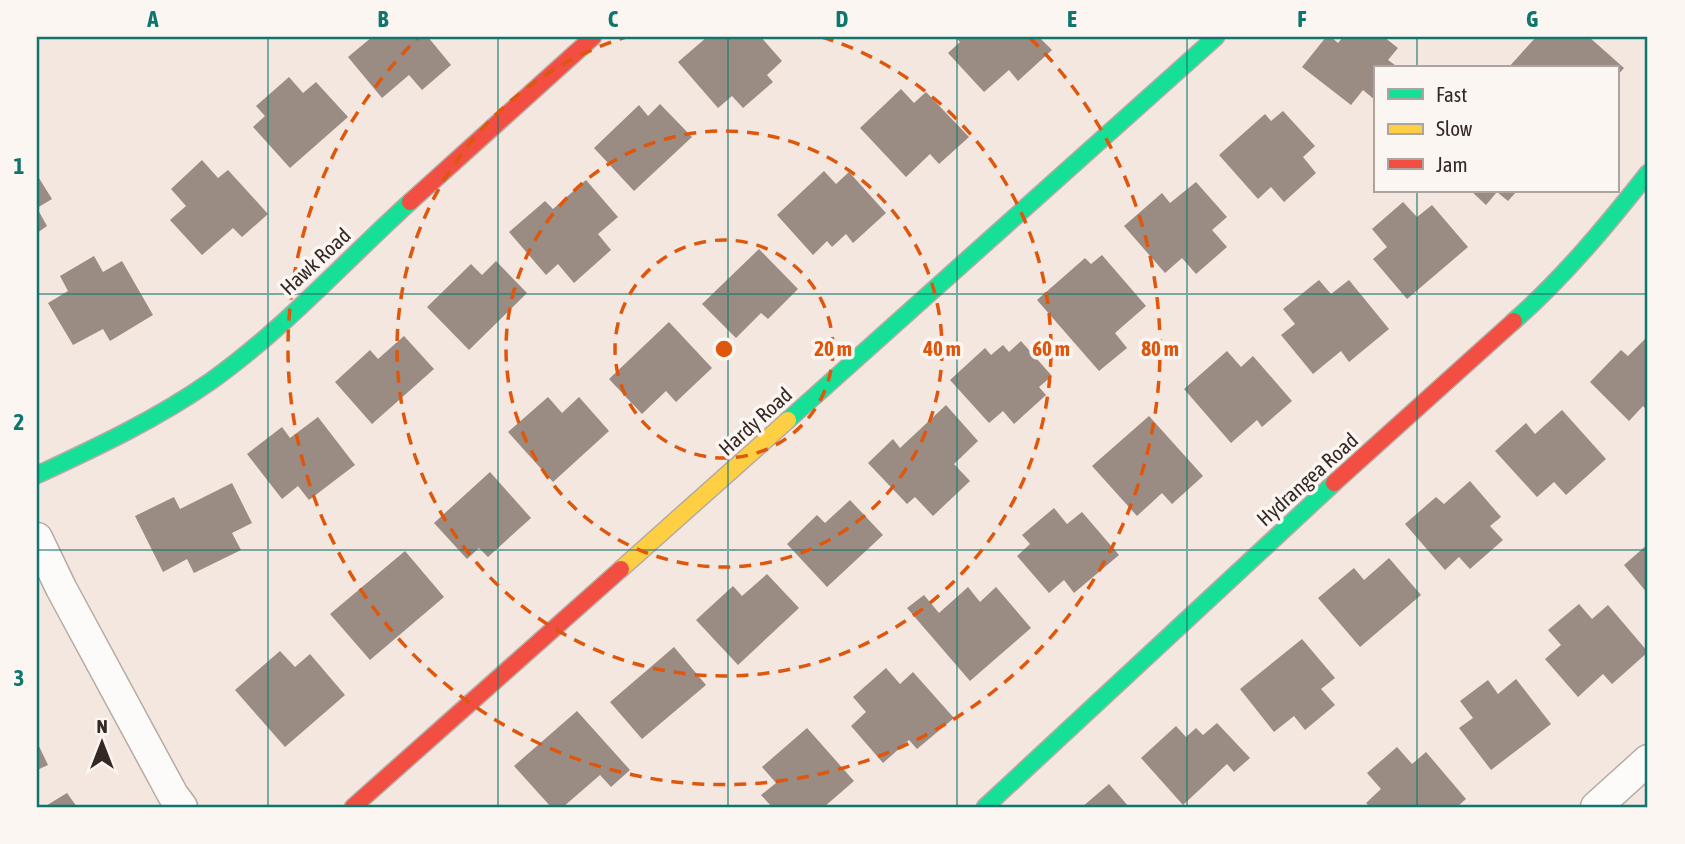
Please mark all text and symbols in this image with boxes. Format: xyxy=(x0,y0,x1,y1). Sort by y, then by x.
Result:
text: A xyxy=(146,6,159,32)
text: B xyxy=(378,6,389,32)
text: C xyxy=(608,6,619,32)
text: D xyxy=(836,6,849,32)
text: E xyxy=(1067,6,1077,32)
text: F xyxy=(1297,6,1307,32)
text: G xyxy=(1526,6,1538,32)
legend xyxy=(1374,66,1618,192)
text: Fast xyxy=(1436,82,1467,106)
text: Slow xyxy=(1436,116,1473,140)
text: Jam xyxy=(1436,152,1468,176)
text: 1 xyxy=(14,153,25,179)
street label: Hawk Road xyxy=(275,223,355,299)
text: 20 m xyxy=(814,336,852,360)
text: 40 m xyxy=(922,336,961,360)
text: 60 m xyxy=(1032,336,1070,360)
text: 80 m xyxy=(1141,336,1179,360)
centre of rings xyxy=(712,337,736,361)
street label: Hardy Road xyxy=(714,382,796,460)
text: 2 xyxy=(14,409,24,435)
street label: Hydrangea Road xyxy=(1252,428,1362,530)
text: 3 xyxy=(14,665,24,691)
north arrow xyxy=(66,708,136,778)
text: N xyxy=(96,715,108,737)

